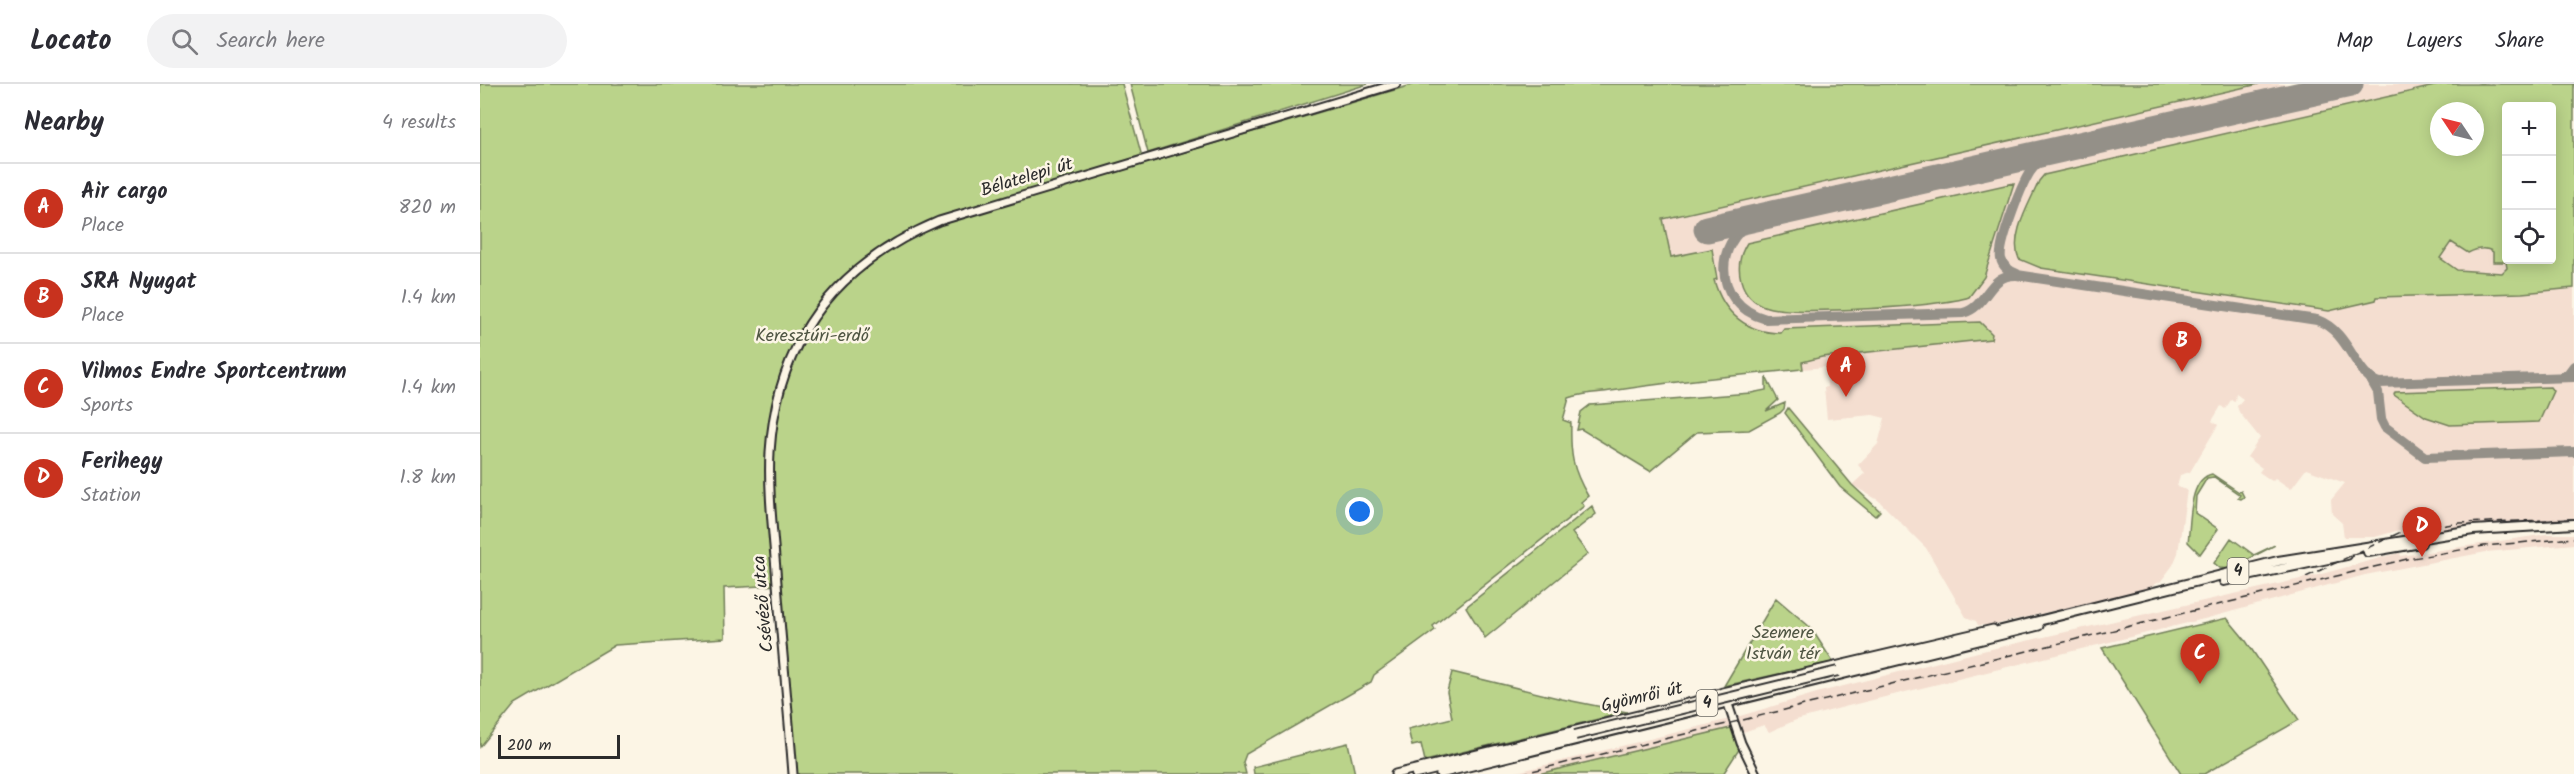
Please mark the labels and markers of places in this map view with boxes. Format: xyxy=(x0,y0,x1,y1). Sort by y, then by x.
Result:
pin: B xyxy=(2162,322,2202,372)
pin: A xyxy=(1826,348,1866,397)
pin: D xyxy=(2402,508,2442,557)
pin: C xyxy=(2180,634,2220,684)

